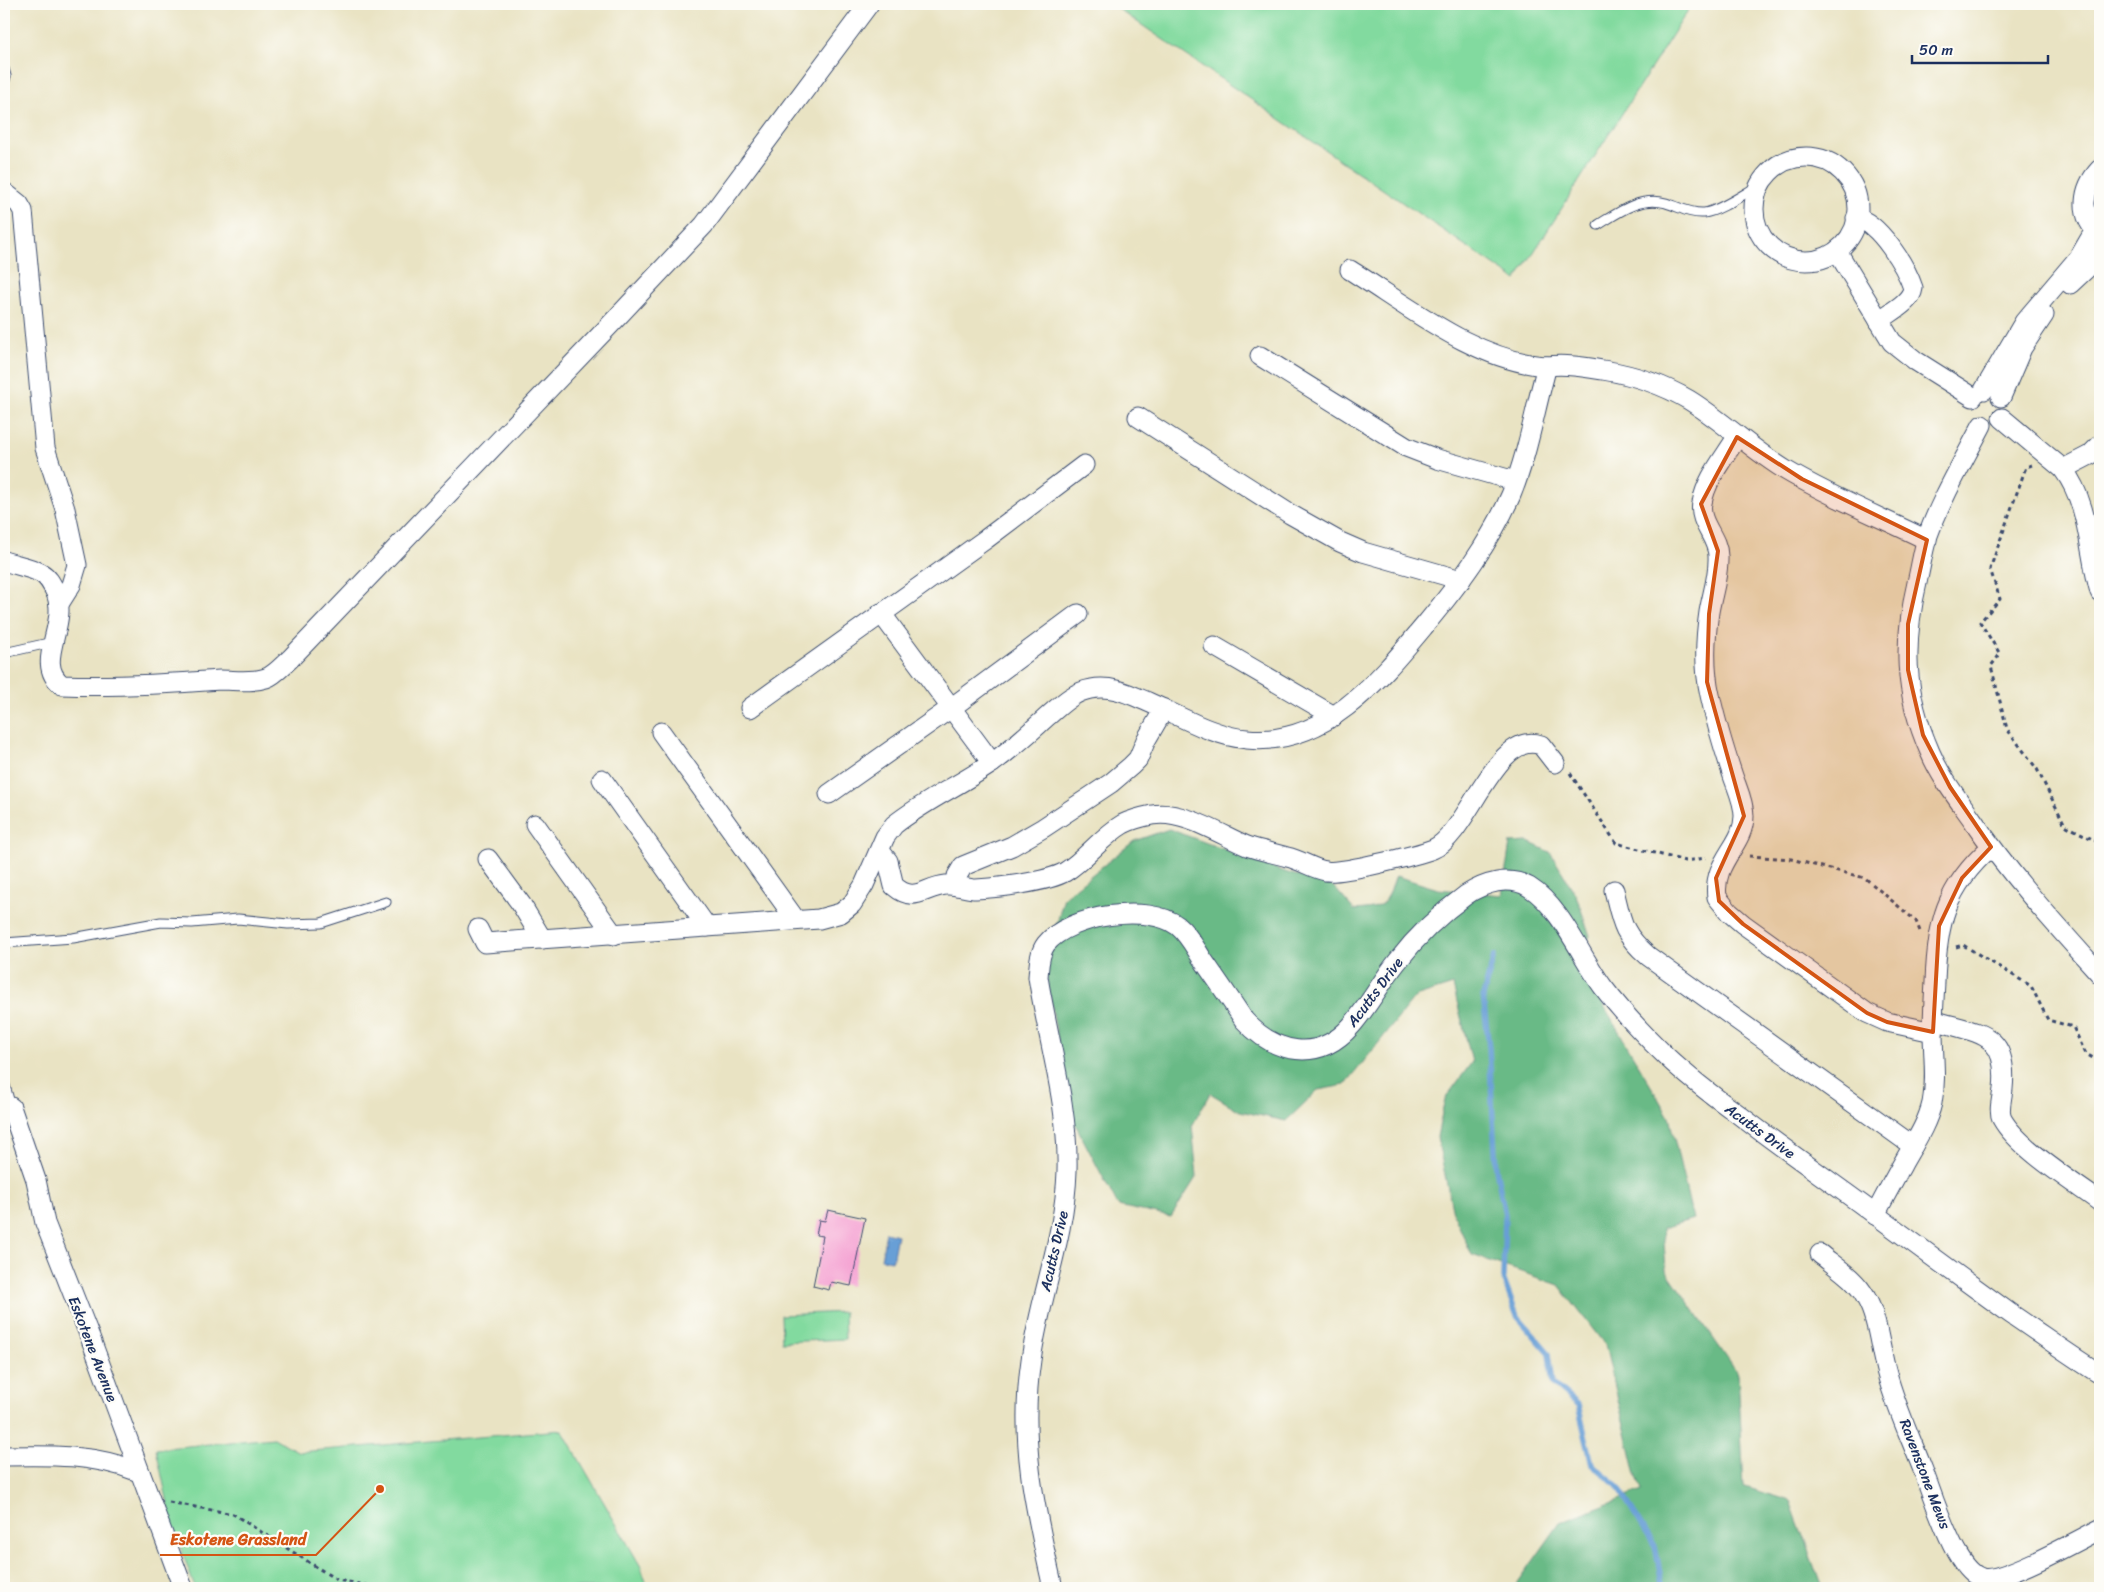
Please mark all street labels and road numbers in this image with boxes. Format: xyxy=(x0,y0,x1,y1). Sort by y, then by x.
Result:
street label: Acutts Drive xyxy=(1339,951,1410,1033)
street label: Acutts Drive xyxy=(1718,1096,1801,1166)
street label: Acutts Drive xyxy=(1032,1208,1076,1295)
street label: Eskotene Avenue xyxy=(61,1292,125,1406)
street label: Ravenstone Mews xyxy=(1892,1415,1958,1533)

